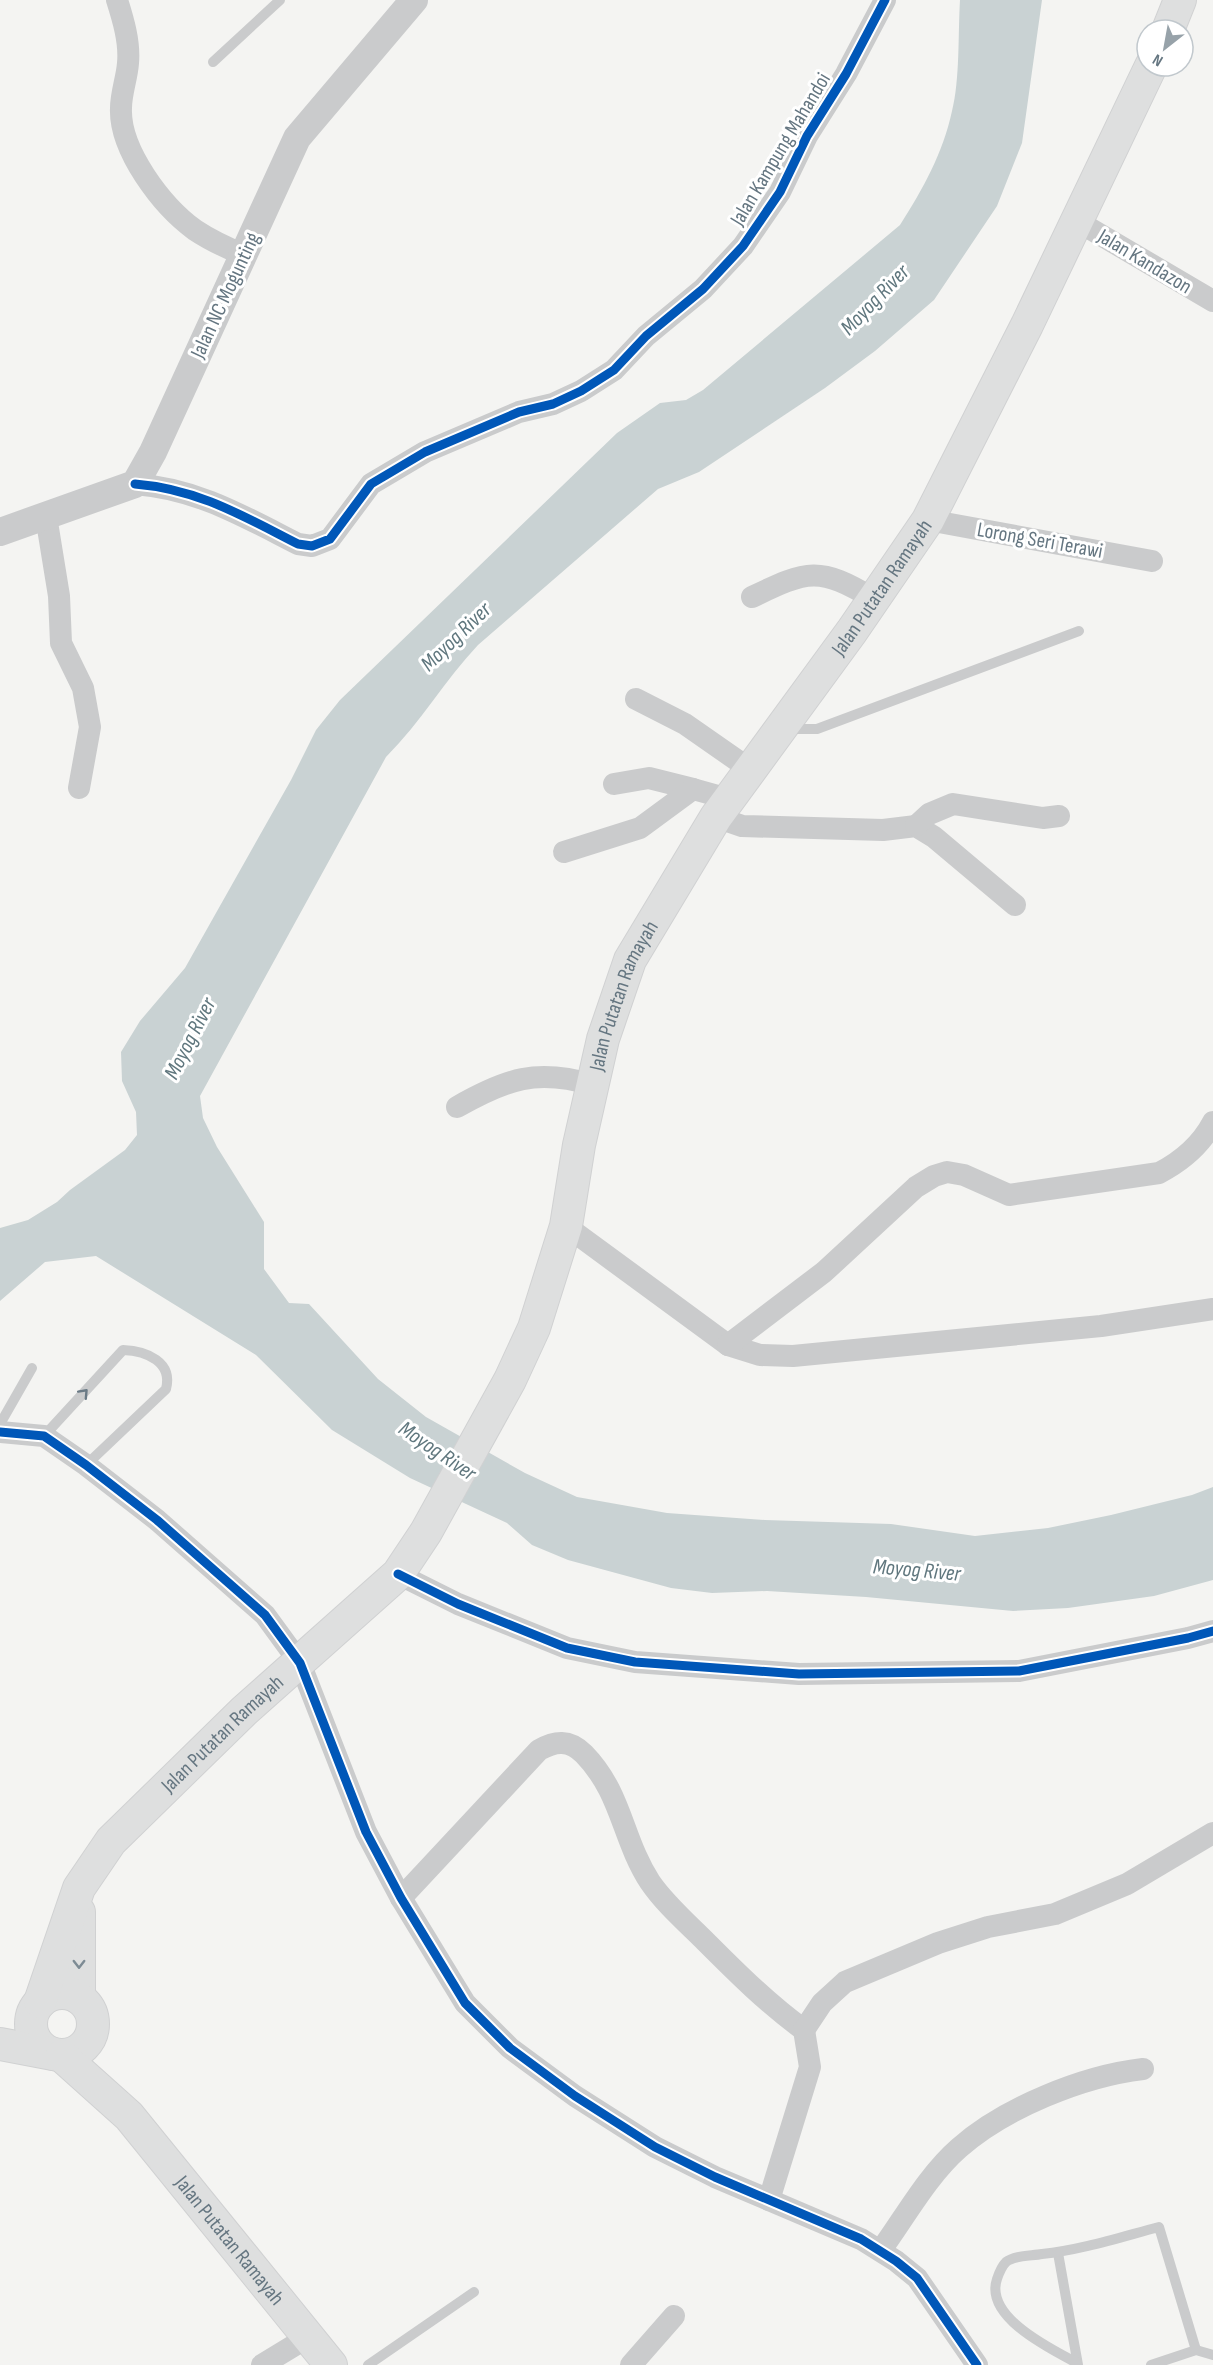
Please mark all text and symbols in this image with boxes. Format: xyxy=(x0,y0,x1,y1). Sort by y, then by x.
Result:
north arrow xyxy=(1135,18,1195,78)
text: N xyxy=(1149,49,1167,70)
street label: Jalan Kampung Mahandoi xyxy=(724,68,836,231)
street label: Jalan Kandazon xyxy=(1092,223,1196,299)
street label: Jalan NC Mogunting xyxy=(185,228,266,363)
water label: Moyog River xyxy=(835,259,916,341)
street label: Jalan Putatan Ramayah xyxy=(826,515,938,661)
street label: Lorong Seri Terawi xyxy=(975,517,1105,564)
water label: Moyog River xyxy=(415,596,498,677)
street label: Jalan Putatan Ramayah xyxy=(584,916,664,1074)
water label: Moyog River xyxy=(158,993,223,1084)
one-way arrow xyxy=(77,1389,88,1400)
water label: Moyog River xyxy=(393,1416,482,1487)
water label: Moyog River xyxy=(872,1553,963,1588)
street label: Jalan Putatan Ramayah xyxy=(155,1670,289,1799)
one-way arrow xyxy=(73,1959,85,1968)
street label: Jalan Putatan Ramayah xyxy=(169,2170,289,2310)

